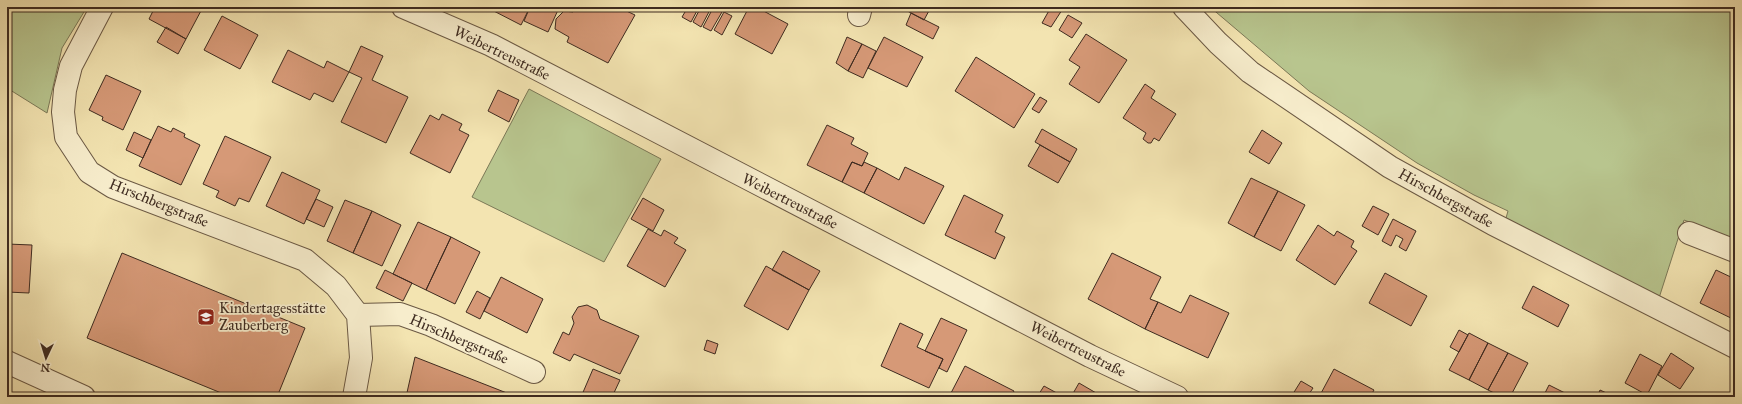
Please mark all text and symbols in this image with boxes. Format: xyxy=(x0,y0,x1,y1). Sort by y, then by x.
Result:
street label: Weibertreustraße xyxy=(451,22,553,84)
street label: Hirschbergstraße xyxy=(1395,164,1497,232)
street label: Weibertreustraße xyxy=(739,169,841,233)
street label: Hirschbergstraße xyxy=(107,175,211,231)
place label: Kindertagesstätte Zauberberg xyxy=(219,299,326,334)
school or university icon: Kindertagesstätte Zauberberg xyxy=(196,307,216,327)
street label: Hirschbergstraße xyxy=(407,310,511,368)
street label: Weibertreustraße xyxy=(1027,317,1129,381)
north arrow xyxy=(26,338,66,378)
text: N xyxy=(40,361,50,374)

